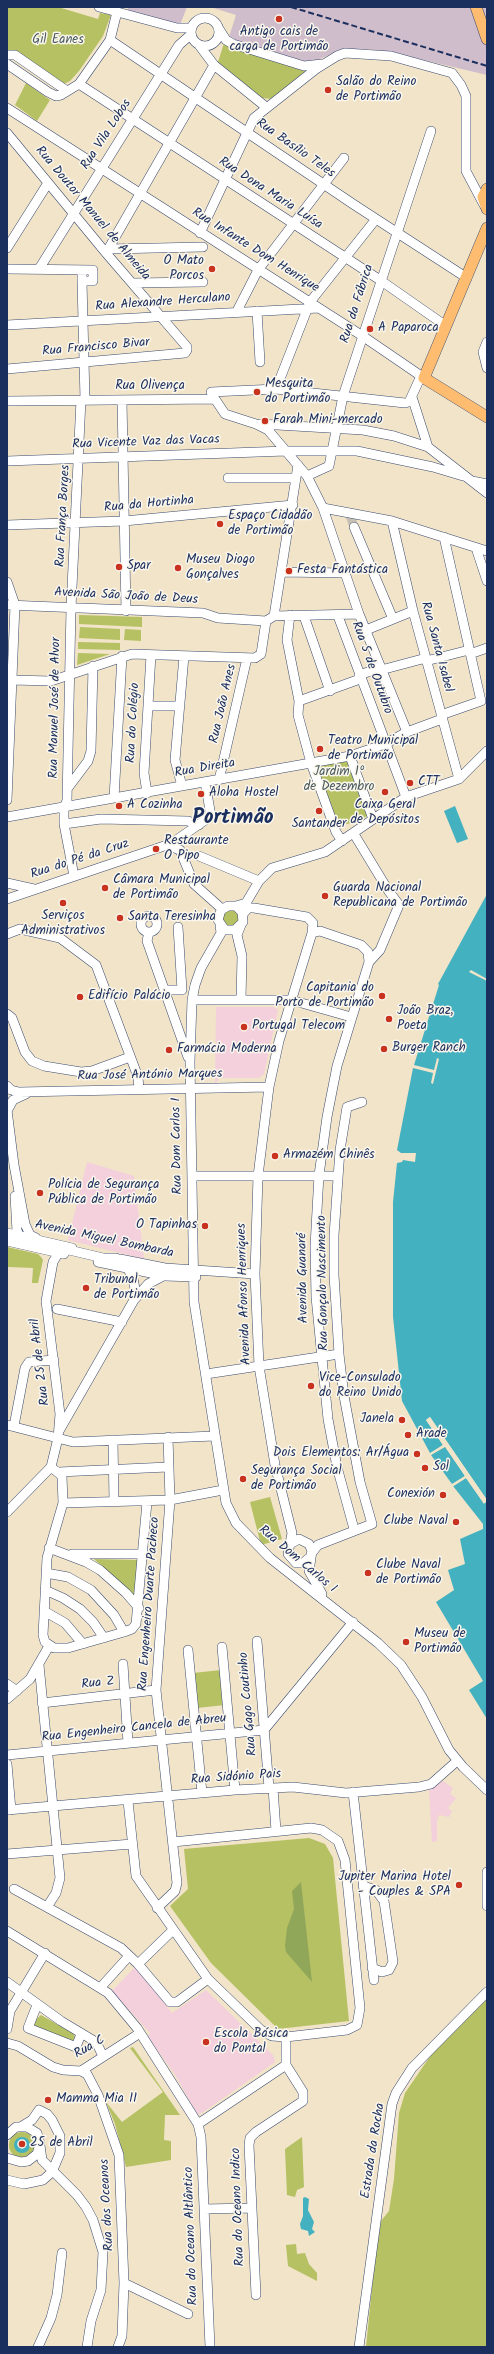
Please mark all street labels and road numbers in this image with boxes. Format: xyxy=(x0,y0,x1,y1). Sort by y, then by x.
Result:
street label: Rua Vila Lobos xyxy=(78,97,136,173)
street label: Rua Basílio Teles xyxy=(252,116,338,182)
street label: Rua Doutor Manuel de Almeida xyxy=(31,144,153,284)
street label: Rua Dona Maria Luísa xyxy=(215,155,325,233)
street label: Rua Infante Dom Henrique xyxy=(188,205,322,297)
street label: Rua da Fábrica xyxy=(338,263,378,345)
street label: Rua Alexandre Herculano xyxy=(95,290,231,316)
street label: Rua Francisco Bivar xyxy=(42,336,150,360)
street label: Rua Olivença xyxy=(115,379,185,395)
street label: Rua Vicente Vaz das Vacas xyxy=(72,433,220,453)
street label: Rua França Borges xyxy=(54,464,74,568)
street label: Rua da Hortinha xyxy=(104,493,194,517)
street label: Avenida São João de Deus xyxy=(54,585,198,609)
street label: Rua Santa Isabel xyxy=(416,600,456,694)
street label: Rua 5 de Outubro xyxy=(347,620,395,716)
street label: Rua Manuel José de Alvor xyxy=(47,637,65,779)
street label: Rua João Anes xyxy=(207,663,241,745)
street label: Rua do Colégio xyxy=(124,682,144,764)
street label: Rua Direita xyxy=(174,756,236,782)
street label: Rua do Pé da Cruz xyxy=(29,837,131,883)
street label: Rua José António Marques xyxy=(77,1067,223,1085)
street label: Rua Dom Carlos I xyxy=(169,1097,187,1195)
street label: Rua Gonçalo Nascimento xyxy=(315,1215,333,1351)
street label: Avenida Miguel Bombarda xyxy=(33,1218,175,1262)
street label: Avenida Afonso Henriques xyxy=(235,1223,255,1365)
street label: Avenida Guanaré xyxy=(295,1233,313,1323)
street label: Rua 25 de Abril xyxy=(28,1317,54,1407)
street label: Rua Engenheiro Duarte Pacheco xyxy=(136,1516,164,1692)
street label: Rua Dom Carlos I xyxy=(255,1523,339,1597)
street label: Rua Gago Coutinho xyxy=(237,1651,261,1757)
street label: Rua Z xyxy=(81,1675,115,1693)
street label: Rua Engenheiro Cancela de Abreu xyxy=(41,1712,227,1746)
street label: Rua Sidónio Pais xyxy=(190,1767,282,1789)
street label: Rua C xyxy=(72,2033,108,2063)
street label: Estrada da Rocha xyxy=(359,2102,389,2200)
street label: Rua do Oceano Indico xyxy=(229,2147,249,2267)
street label: Rua dos Oceanos xyxy=(98,2158,118,2252)
street label: Rua do Oceano Altlântico xyxy=(182,2166,202,2306)

